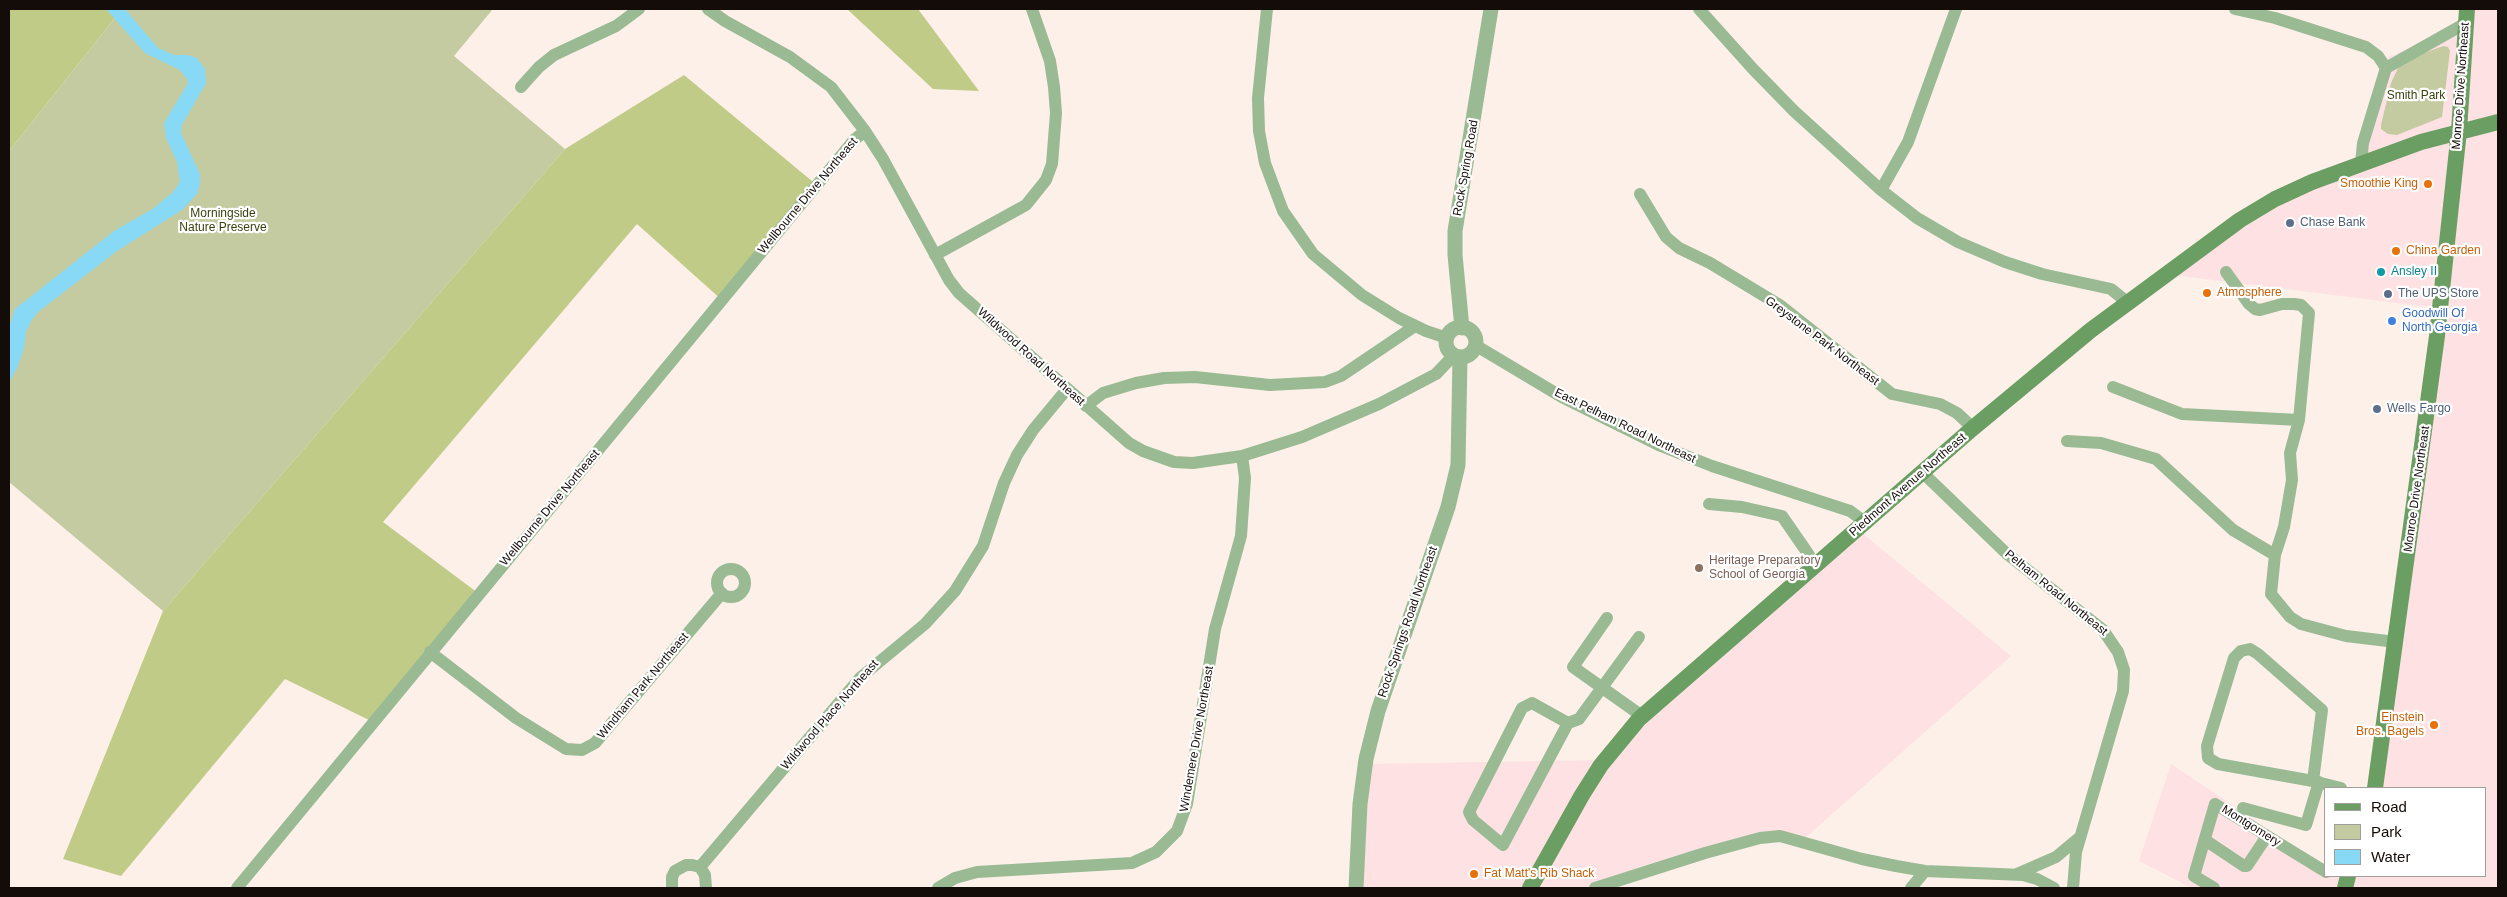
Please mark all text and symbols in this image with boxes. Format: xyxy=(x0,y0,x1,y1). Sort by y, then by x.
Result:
street label: Monroe Drive Northeast xyxy=(2449,22,2473,150)
park label: Smith Park xyxy=(2387,89,2445,103)
street label: Rock Spring Road xyxy=(1450,119,1482,217)
street label: Wellbourne Drive Northeast xyxy=(755,135,861,257)
place label: Smoothie King xyxy=(2340,177,2418,191)
marker: Smoothie King xyxy=(2422,178,2434,190)
park label: Morningside Nature Preserve xyxy=(179,207,267,235)
place label: Chase Bank xyxy=(2300,216,2365,230)
marker: Chase Bank xyxy=(2284,217,2296,229)
place label: China Garden xyxy=(2406,244,2481,258)
marker: China Garden xyxy=(2390,245,2402,257)
place label: Ansley II xyxy=(2391,265,2437,279)
marker: Ansley II xyxy=(2375,266,2387,278)
place label: Atmosphere xyxy=(2217,286,2282,300)
marker: Atmosphere xyxy=(2201,287,2213,299)
place label: The UPS Store xyxy=(2398,287,2479,301)
marker: The UPS Store xyxy=(2382,288,2394,300)
street label: Greystone Park Northeast xyxy=(1762,294,1882,388)
street label: Wildwood Road Northeast xyxy=(974,305,1088,409)
place label: Goodwill Of North Georgia xyxy=(2402,307,2477,335)
marker: Goodwill Of North Georgia xyxy=(2386,315,2398,327)
street label: East Pelham Road Northeast xyxy=(1552,385,1698,467)
place label: Wells Fargo xyxy=(2387,402,2451,416)
marker: Wells Fargo xyxy=(2371,403,2383,415)
street label: Monroe Drive Northeast xyxy=(2401,425,2433,553)
street label: Piedmont Avenue Northeast xyxy=(1847,430,1969,540)
street label: Wellbourne Drive Northeast xyxy=(497,447,603,569)
street label: Rock Springs Road Northeast xyxy=(1375,545,1441,699)
street label: Pelham Road Northeast xyxy=(2002,547,2110,639)
place label: Heritage Preparatory School of Georgia xyxy=(1709,554,1820,582)
marker: Heritage Preparatory School of Georgia xyxy=(1693,562,1705,574)
street label: Windham Park Northeast xyxy=(594,630,692,742)
street label: Wildwood Place Northeast xyxy=(778,657,882,773)
street label: Windemere Drive Northeast xyxy=(1177,665,1217,813)
place label: Einstein Bros. Bagels xyxy=(2356,711,2424,739)
marker: Einstein Bros. Bagels xyxy=(2428,719,2440,731)
legend xyxy=(2324,787,2487,877)
text: Road xyxy=(2371,798,2407,815)
street label: Montgomery xyxy=(2219,802,2283,850)
text: Park xyxy=(2371,823,2402,840)
text: Water xyxy=(2371,848,2410,865)
place label: Fat Matt's Rib Shack xyxy=(1484,867,1594,881)
marker: Fat Matt's Rib Shack xyxy=(1468,868,1480,880)

